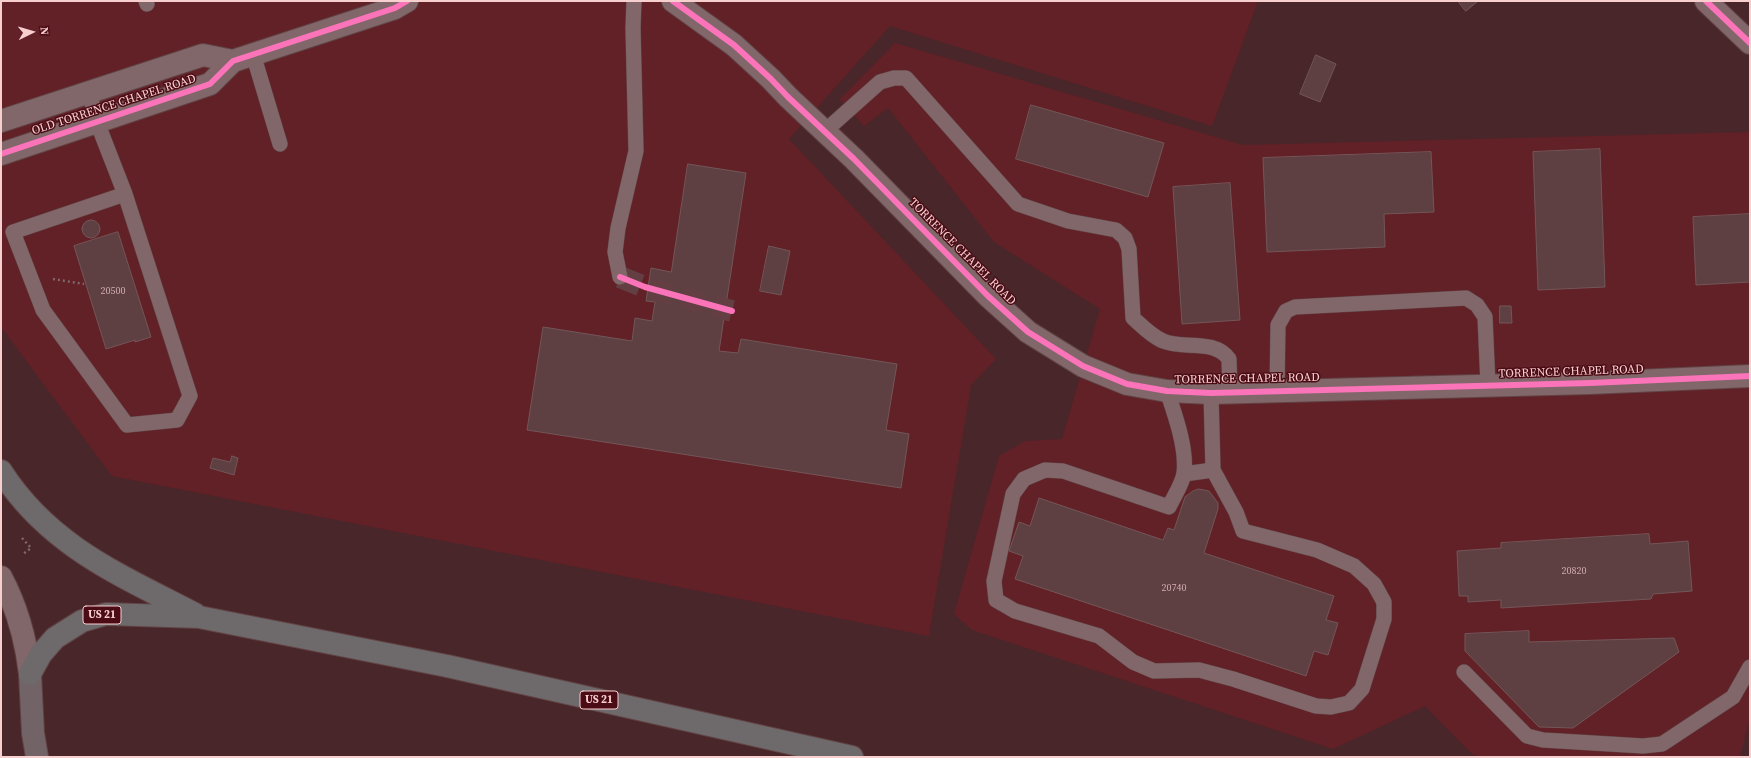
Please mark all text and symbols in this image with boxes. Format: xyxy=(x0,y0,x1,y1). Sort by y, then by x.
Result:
north arrow xyxy=(12,12,52,52)
text: N xyxy=(37,26,52,36)
street label: OLD TORRENCE CHAPEL ROAD xyxy=(30,72,198,138)
street label: TORRENCE CHAPEL ROAD xyxy=(906,196,1018,308)
house number: 20500 xyxy=(101,285,125,297)
street label: TORRENCE CHAPEL ROAD xyxy=(1498,362,1644,382)
street label: TORRENCE CHAPEL ROAD xyxy=(1174,371,1320,387)
house number: 20820 xyxy=(1562,565,1586,577)
house number: 20740 xyxy=(1162,582,1186,594)
road number: US 21 xyxy=(83,606,121,624)
road number: US 21 xyxy=(580,691,618,709)

